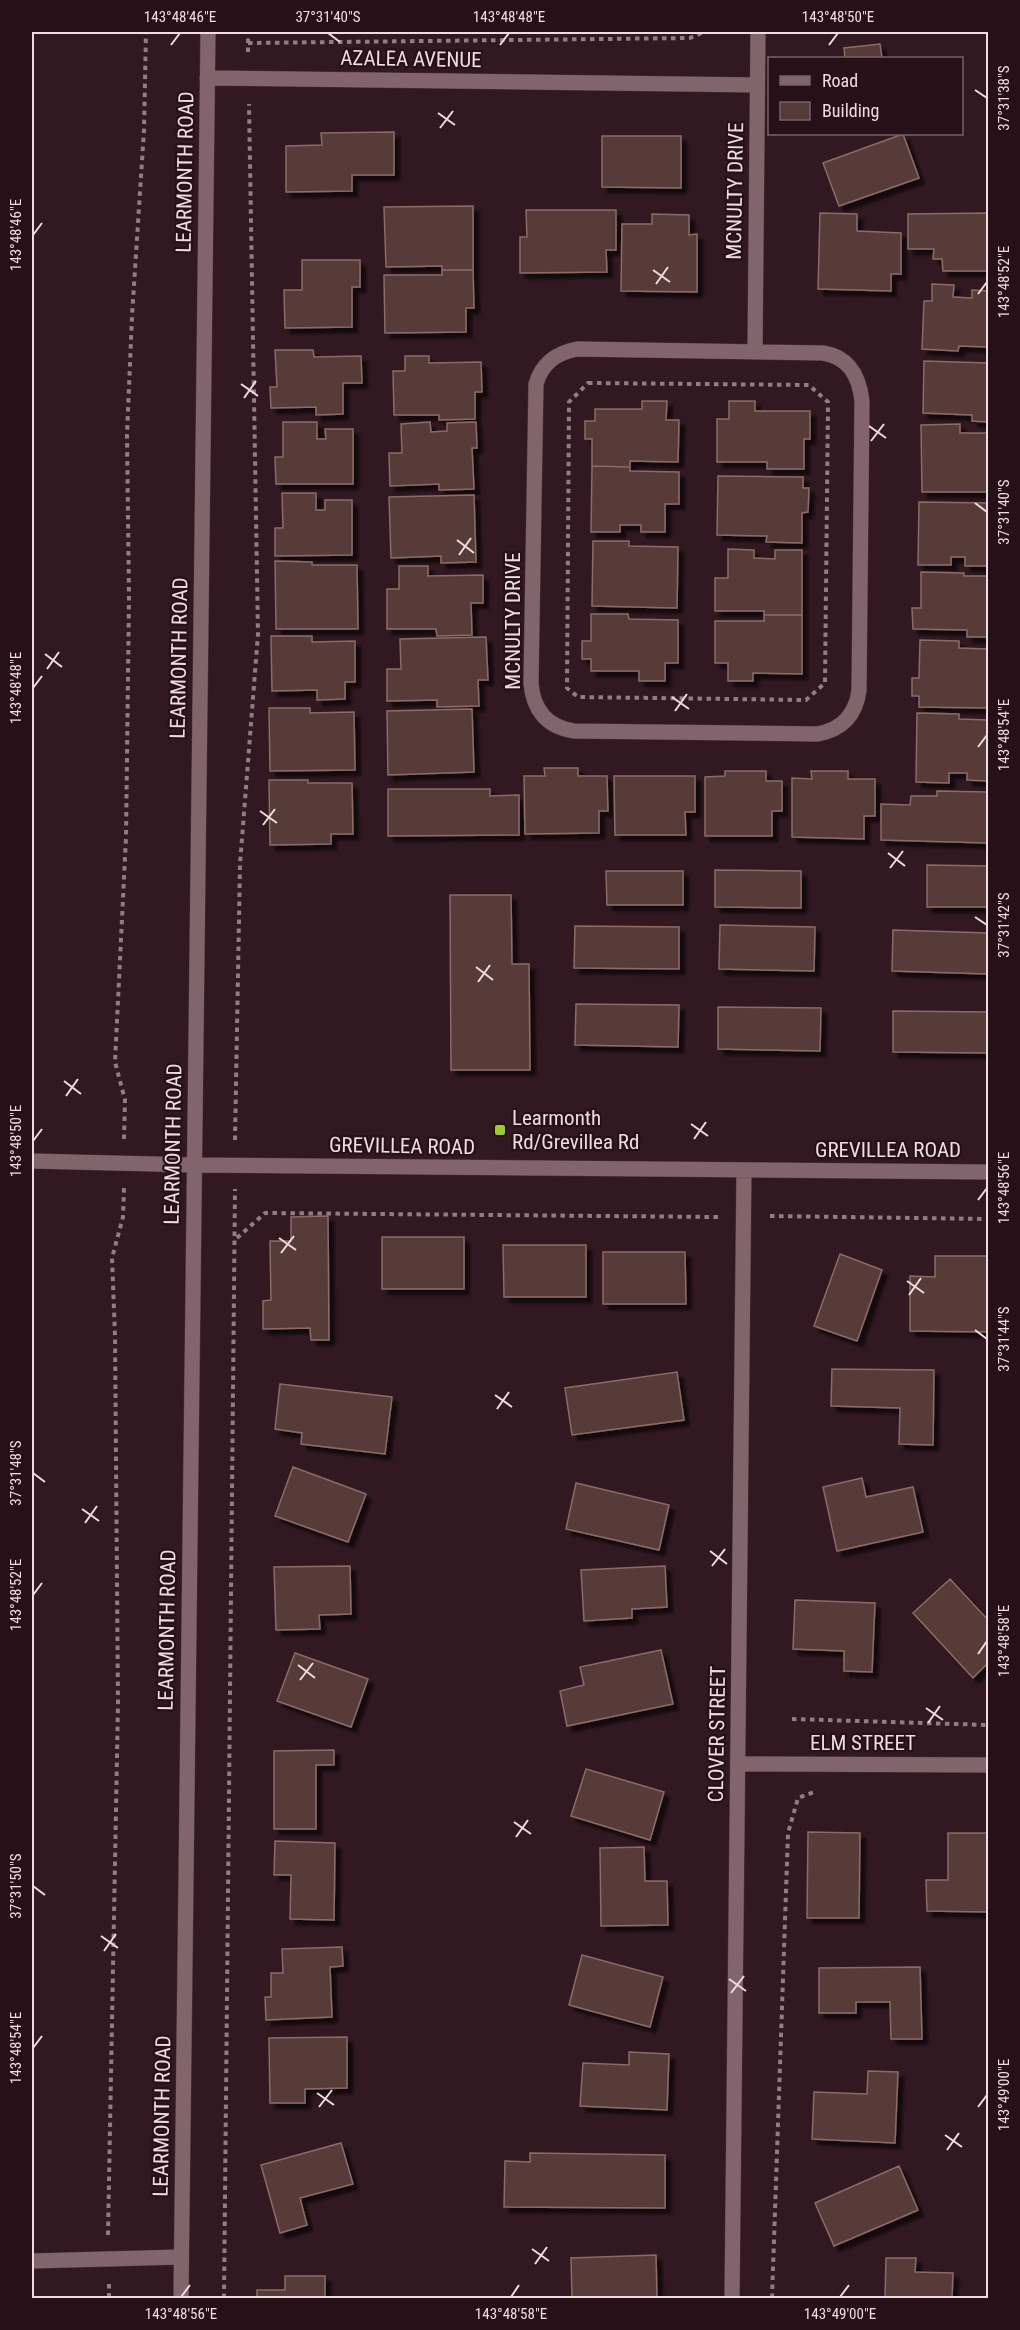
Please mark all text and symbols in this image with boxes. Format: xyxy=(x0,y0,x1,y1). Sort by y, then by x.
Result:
text: 143°48'46"E xyxy=(144,8,216,26)
text: 37°31'40"S xyxy=(295,8,361,26)
text: 143°48'48"E xyxy=(473,8,545,26)
text: 143°48'50"E xyxy=(802,8,874,26)
street label: AZALEA AVENUE xyxy=(340,46,482,72)
legend xyxy=(768,57,963,135)
text: 37°31'38"S xyxy=(995,65,1013,131)
text: Road xyxy=(822,70,858,91)
street label: LEARMONTH ROAD xyxy=(172,91,198,253)
text: Building xyxy=(822,100,879,121)
street label: MCNULTY DRIVE xyxy=(722,122,748,260)
text: 143°48'46"E xyxy=(7,199,25,271)
text: 143°48'52"E xyxy=(995,246,1013,318)
text: 37°31'40"S xyxy=(995,479,1013,545)
street label: MCNULTY DRIVE xyxy=(501,552,525,690)
street label: LEARMONTH ROAD xyxy=(166,577,192,739)
text: 143°48'48"E xyxy=(7,652,25,724)
text: 143°48'54"E xyxy=(995,699,1013,771)
text: 37°31'42"S xyxy=(995,892,1013,958)
street label: LEARMONTH ROAD xyxy=(160,1063,186,1225)
text: 143°48'50"E xyxy=(7,1105,25,1177)
place label: Learmonth Rd/Grevillea Rd xyxy=(512,1106,639,1154)
marker: Learmonth Rd/Grevillea Rd xyxy=(493,1123,507,1137)
street label: GREVILLEA ROAD xyxy=(329,1133,475,1159)
street label: GREVILLEA ROAD xyxy=(815,1138,961,1162)
text: 143°48'56"E xyxy=(995,1152,1013,1224)
text: 37°31'44"S xyxy=(995,1306,1013,1372)
text: 37°31'48"S xyxy=(7,1440,25,1506)
street label: LEARMONTH ROAD xyxy=(154,1549,180,1711)
text: 143°48'52"E xyxy=(7,1559,25,1631)
text: 143°48'58"E xyxy=(995,1605,1013,1677)
street label: CLOVER STREET xyxy=(704,1665,730,1803)
street label: ELM STREET xyxy=(810,1731,916,1755)
text: 37°31'50"S xyxy=(7,1853,25,1919)
text: 143°48'54"E xyxy=(7,2012,25,2084)
street label: LEARMONTH ROAD xyxy=(149,2035,175,2197)
text: 143°49'00"E xyxy=(995,2059,1013,2131)
text: 143°48'56"E xyxy=(145,2305,217,2323)
text: 143°48'58"E xyxy=(475,2305,547,2323)
text: 143°49'00"E xyxy=(804,2305,876,2323)

